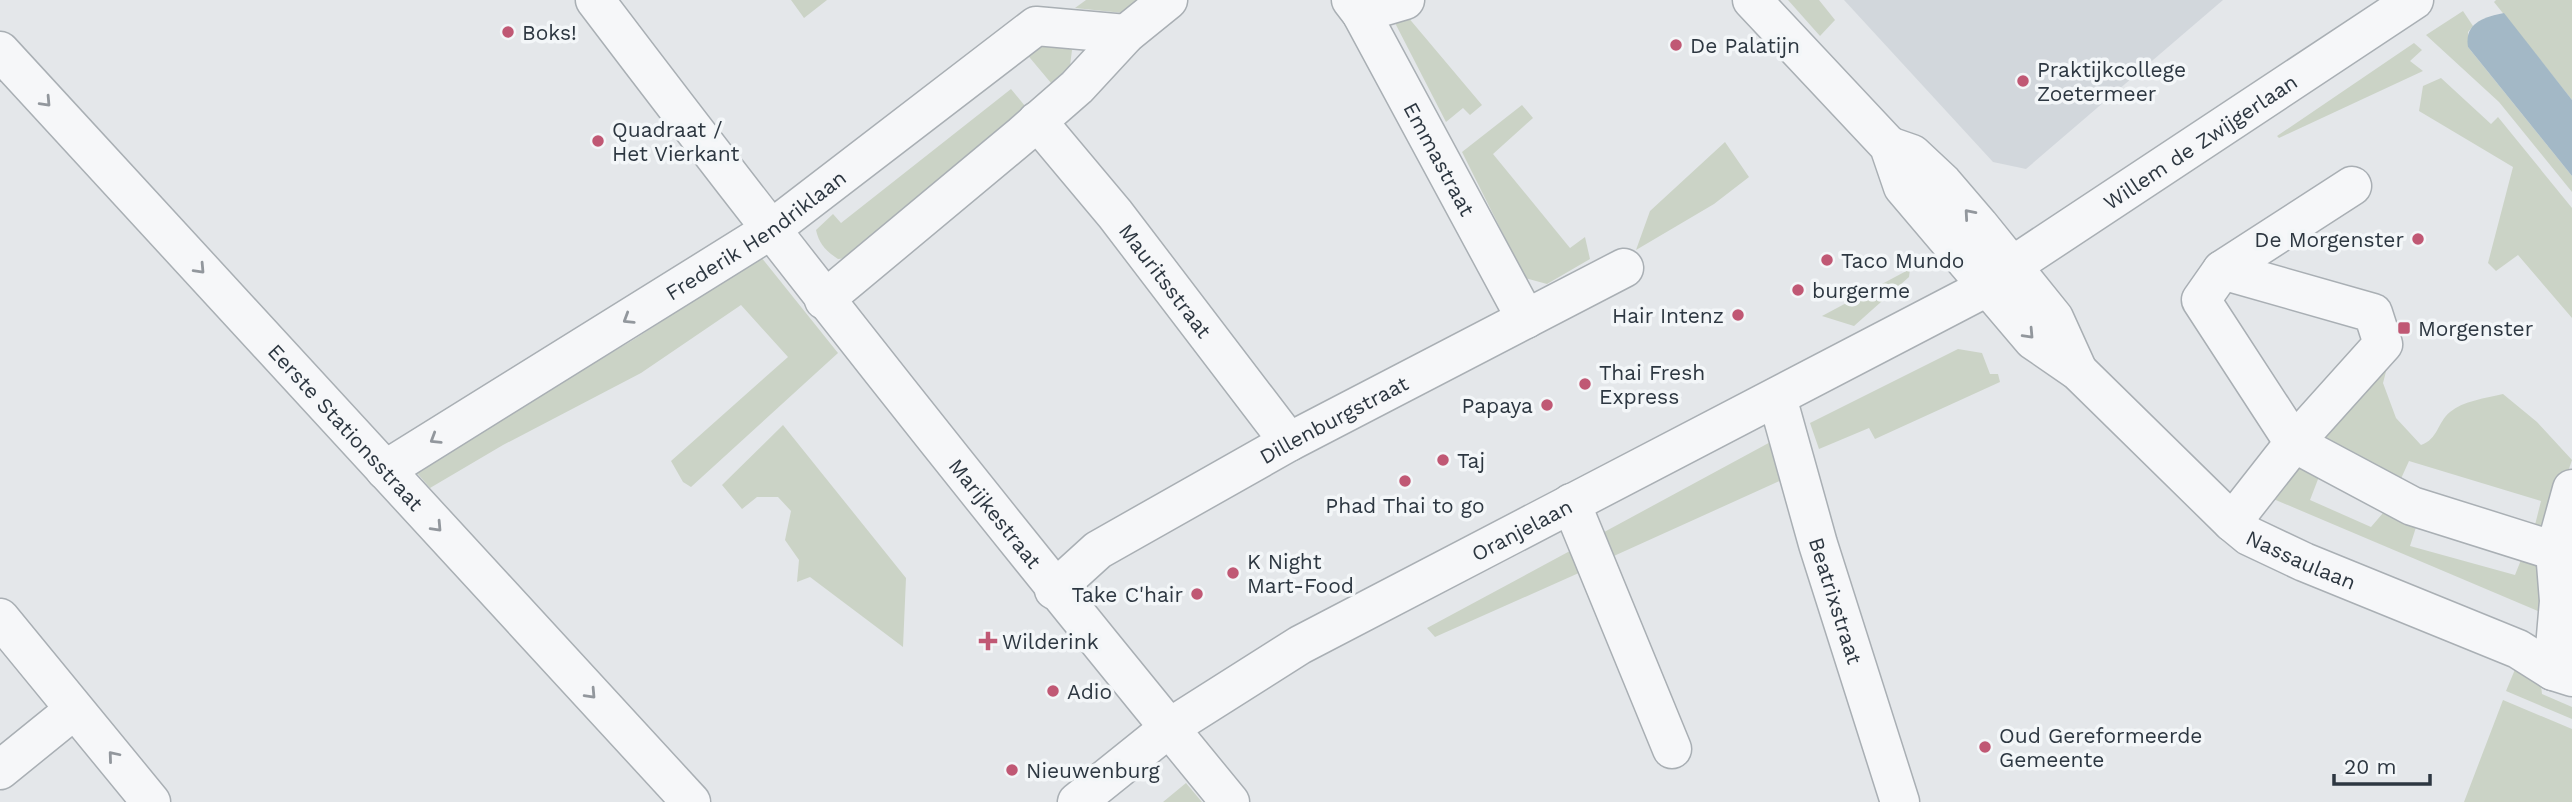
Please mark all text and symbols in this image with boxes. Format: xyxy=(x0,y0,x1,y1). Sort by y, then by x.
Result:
place label: Boks! xyxy=(522,20,577,45)
marker: Boks! xyxy=(500,24,516,40)
place label: De Palatijn xyxy=(1690,33,1800,58)
marker: De Palatijn xyxy=(1668,37,1684,53)
place label: Praktijkcollege Zoetermeer xyxy=(2037,57,2186,106)
street label: Willem de Zwijgerlaan xyxy=(2098,68,2302,215)
marker: Praktijkcollege Zoetermeer xyxy=(2015,73,2031,89)
one-way arrow xyxy=(38,94,50,107)
street label: Emmastraat xyxy=(1399,98,1481,220)
place label: Quadraat / Het Vierkant xyxy=(612,117,740,166)
marker: Quadraat / Het Vierkant xyxy=(590,133,606,149)
street label: Frederik Hendriklaan xyxy=(661,164,851,305)
one-way arrow xyxy=(1965,209,1977,222)
street label: Mauritsstraat xyxy=(1114,218,1217,343)
place label: De Morgenster xyxy=(2254,227,2404,252)
marker: De Morgenster xyxy=(2410,231,2426,247)
place label: Taco Mundo xyxy=(1841,248,1964,273)
marker: Taco Mundo xyxy=(1819,252,1835,268)
one-way arrow xyxy=(192,261,204,274)
place label: burgerme xyxy=(1812,278,1910,303)
marker: burgerme xyxy=(1790,282,1806,298)
place label: Hair Intenz xyxy=(1612,303,1724,328)
marker: Hair Intenz xyxy=(1730,307,1746,323)
one-way arrow xyxy=(623,310,636,323)
place label: Morgenster xyxy=(2418,316,2534,341)
marker: Morgenster xyxy=(2396,320,2412,336)
one-way arrow xyxy=(2020,326,2033,339)
street label: Eerste Stationsstraat xyxy=(263,338,429,516)
place label: Thai Fresh Express xyxy=(1599,360,1705,409)
street label: Dillenburgstraat xyxy=(1255,370,1412,469)
marker: Thai Fresh Express xyxy=(1577,376,1593,392)
place label: Papaya xyxy=(1461,393,1533,418)
marker: Papaya xyxy=(1539,397,1555,413)
one-way arrow xyxy=(430,431,443,444)
place label: Taj xyxy=(1457,448,1485,473)
marker: Taj xyxy=(1435,452,1451,468)
street label: Marijkestraat xyxy=(944,453,1047,573)
marker: Phad Thai to go xyxy=(1397,473,1413,489)
place label: Phad Thai to go xyxy=(1325,493,1485,518)
street label: Oranjelaan xyxy=(1467,493,1576,566)
one-way arrow xyxy=(429,519,441,532)
street label: Nassaulaan xyxy=(2242,524,2360,594)
street label: Beatrixstraat xyxy=(1804,534,1868,667)
place label: K Night Mart-Food xyxy=(1247,549,1354,598)
marker: K Night Mart-Food xyxy=(1225,565,1241,581)
place label: Take C'hair xyxy=(1071,582,1183,607)
marker: Take C'hair xyxy=(1189,586,1205,602)
place label: Wilderink xyxy=(1002,629,1099,654)
marker: Wilderink xyxy=(980,633,996,649)
place label: Adio xyxy=(1067,679,1112,704)
marker: Adio xyxy=(1045,683,1061,699)
one-way arrow xyxy=(583,686,595,699)
place label: Oud Gereformeerde Gemeente xyxy=(1999,723,2202,772)
marker: Oud Gereformeerde Gemeente xyxy=(1977,739,1993,755)
scale bar xyxy=(2334,742,2430,786)
one-way arrow xyxy=(109,751,121,764)
text: 20 m xyxy=(2344,754,2396,779)
place label: Nieuwenburg xyxy=(1026,758,1161,783)
marker: Nieuwenburg xyxy=(1004,762,1020,778)

